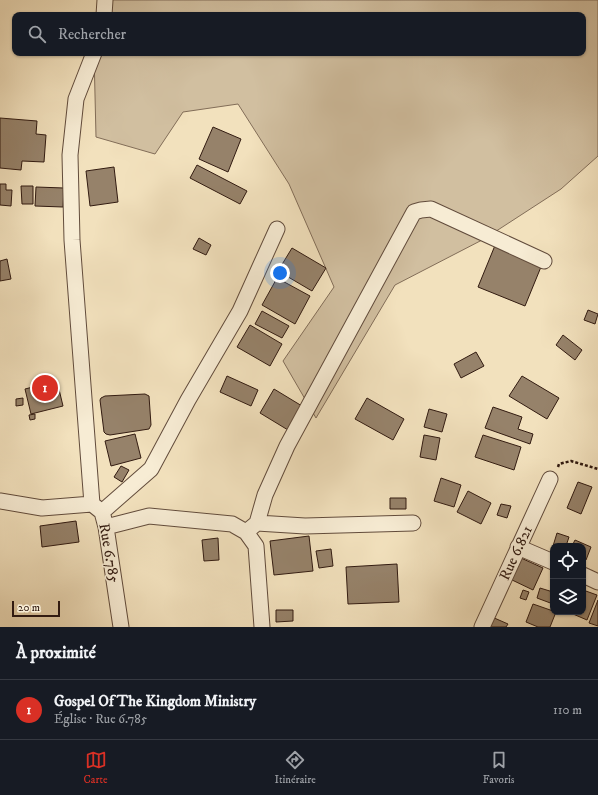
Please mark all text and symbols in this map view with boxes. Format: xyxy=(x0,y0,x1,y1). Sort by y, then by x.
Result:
search box xyxy=(12,12,586,56)
icon: search xyxy=(26,23,48,45)
text: Rechercher xyxy=(58,25,126,44)
your location xyxy=(270,263,290,283)
pin: 1 xyxy=(32,373,58,403)
street label: Rue 6.785 xyxy=(94,522,124,585)
street label: Rue 6.821 xyxy=(495,523,537,583)
map controls xyxy=(550,543,586,615)
button: locate xyxy=(550,543,586,579)
button: layers xyxy=(550,579,586,615)
scale bar xyxy=(12,599,60,618)
text: 20 m xyxy=(18,601,40,615)
text: À proximité xyxy=(16,642,96,664)
text: Gospel Of The Kingdom Ministry xyxy=(54,692,256,711)
text: 1 xyxy=(27,702,31,718)
text: 110 m xyxy=(553,702,582,718)
text: Église · Rue 6.785 xyxy=(54,711,147,727)
tab: Carte xyxy=(83,749,108,787)
tab: Itinéraire xyxy=(275,749,316,787)
tab: Favoris xyxy=(483,749,515,787)

